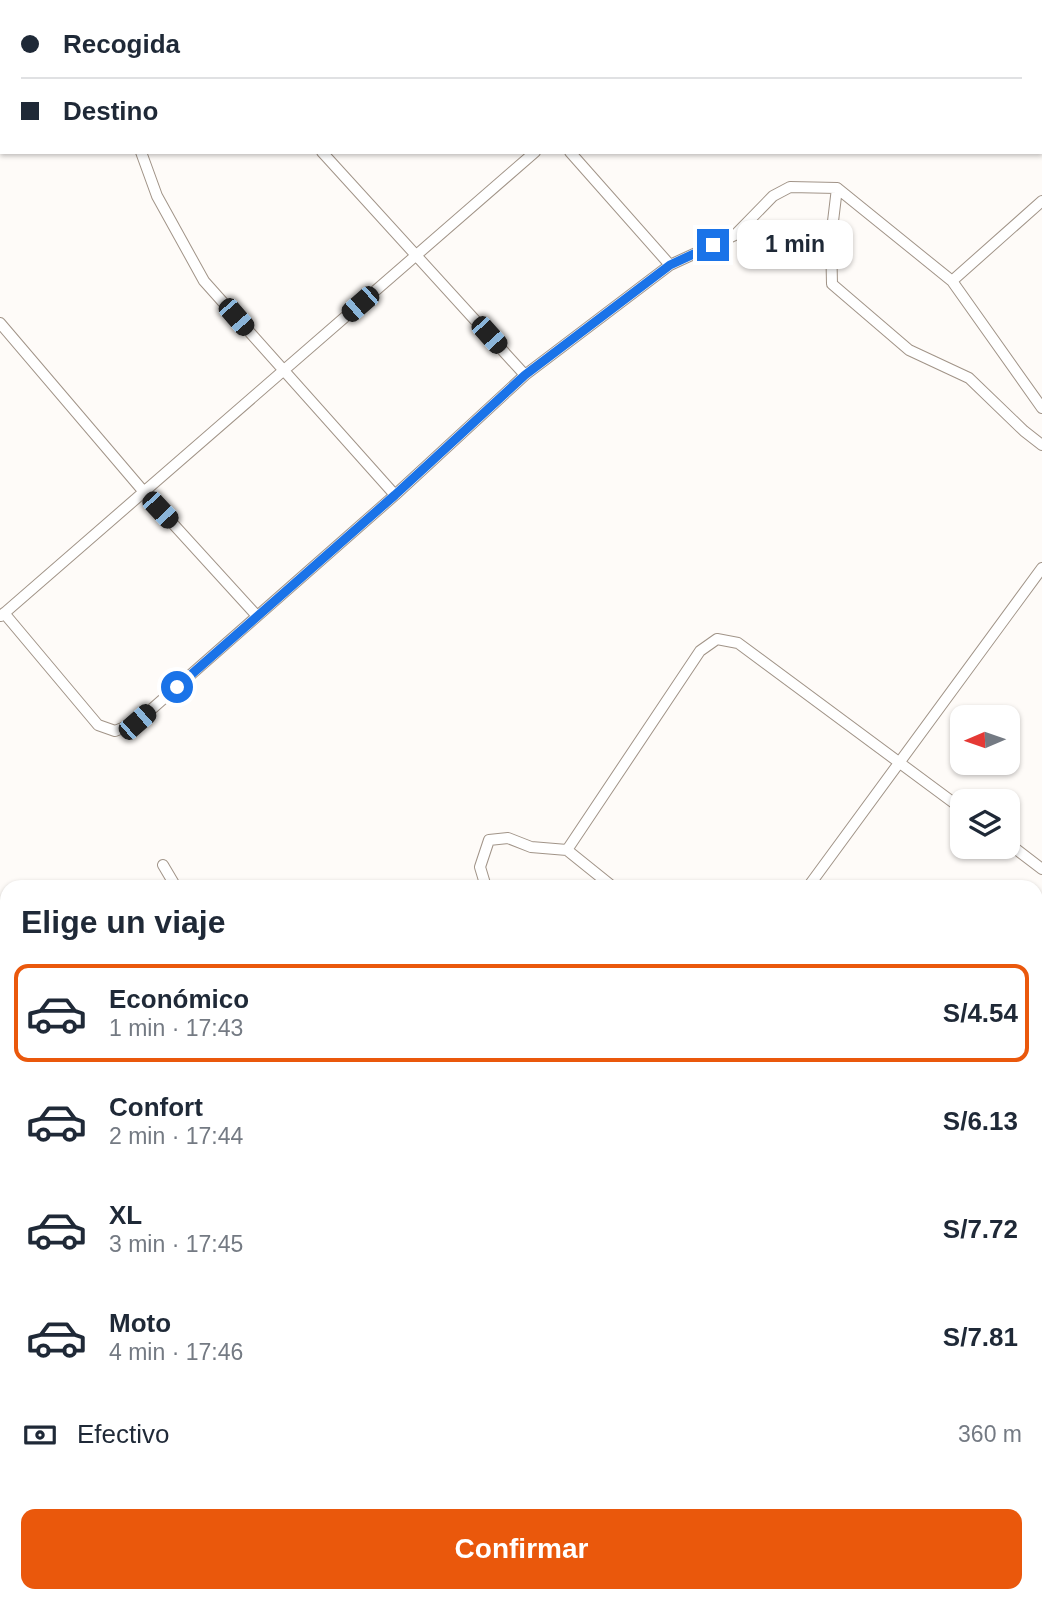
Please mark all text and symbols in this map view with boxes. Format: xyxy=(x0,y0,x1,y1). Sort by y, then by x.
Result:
text: Recogida xyxy=(63,29,180,59)
text: Destino xyxy=(63,96,158,126)
callout: 1 min xyxy=(738,220,853,270)
route end xyxy=(697,229,729,261)
text: 1 min xyxy=(765,231,825,257)
car xyxy=(338,282,383,326)
car xyxy=(215,294,258,340)
car xyxy=(468,312,511,358)
car xyxy=(138,487,183,533)
route start xyxy=(161,671,193,703)
car xyxy=(115,700,160,744)
north arrow xyxy=(950,705,1020,775)
map controls xyxy=(950,705,1020,859)
button: layers xyxy=(950,789,1020,859)
text: Elige un viaje xyxy=(21,904,226,940)
icon: car xyxy=(25,982,88,1045)
text: Económico xyxy=(109,984,249,1014)
text: S/4.54 xyxy=(943,998,1018,1028)
text: 1 min · 17:43 xyxy=(109,1015,243,1041)
icon: car xyxy=(25,1090,88,1153)
text: Confort xyxy=(109,1092,203,1122)
text: S/6.13 xyxy=(943,1106,1018,1136)
text: 2 min · 17:44 xyxy=(109,1123,243,1149)
icon: car xyxy=(25,1198,88,1261)
text: XL xyxy=(109,1200,142,1230)
text: S/7.72 xyxy=(943,1214,1018,1244)
text: 3 min · 17:45 xyxy=(109,1231,243,1257)
icon: car xyxy=(25,1306,88,1369)
text: Moto xyxy=(109,1308,171,1338)
text: S/7.81 xyxy=(943,1322,1018,1352)
text: 4 min · 17:46 xyxy=(109,1339,243,1365)
icon: cash xyxy=(21,1416,59,1454)
text: Efectivo xyxy=(77,1419,170,1449)
text: 360 m xyxy=(958,1421,1022,1447)
button: Confirmar xyxy=(21,1509,1022,1589)

